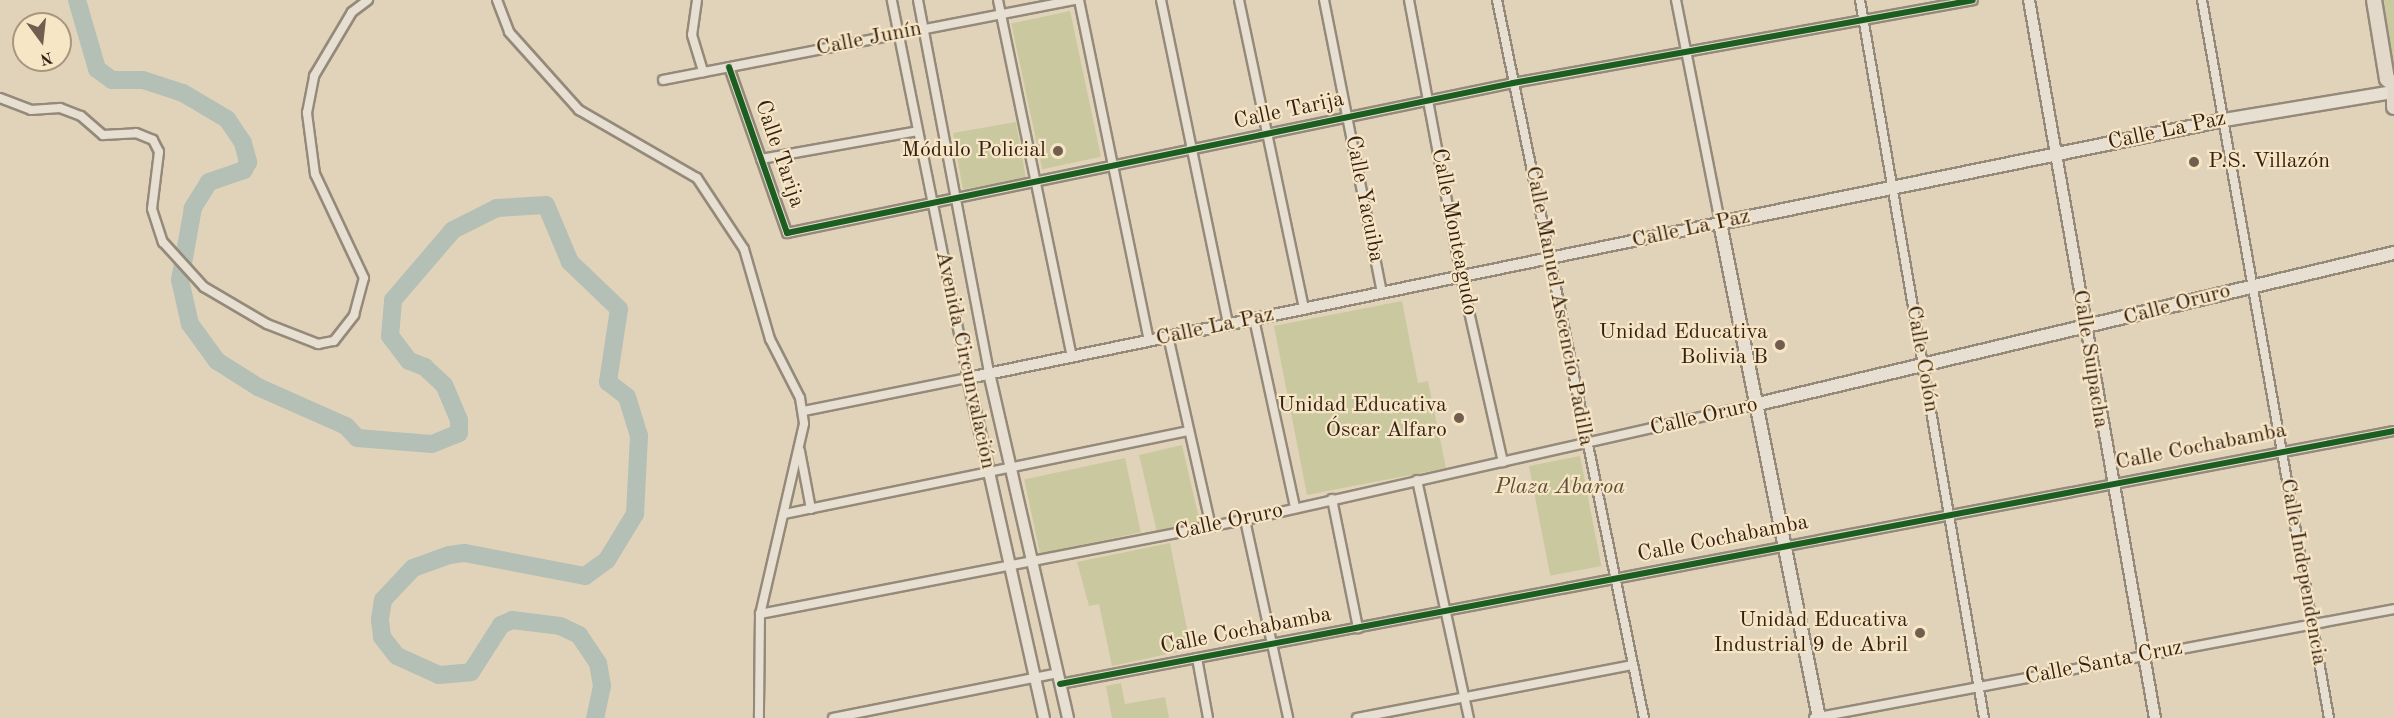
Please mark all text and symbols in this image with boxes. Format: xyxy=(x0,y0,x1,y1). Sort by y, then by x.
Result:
north arrow xyxy=(12,12,72,72)
street label: Calle Junín xyxy=(814,16,924,62)
text: N xyxy=(38,48,54,67)
street label: Calle Tarija xyxy=(1231,86,1347,136)
street label: Calle Tarija xyxy=(748,97,810,211)
street label: Calle La Paz xyxy=(2106,106,2228,156)
street label: Calle Yacuiba xyxy=(1339,133,1389,265)
place label: Módulo Policial xyxy=(901,138,1046,164)
marker: Módulo Policial xyxy=(1051,144,1065,158)
street label: Calle Monteagudo xyxy=(1425,146,1483,318)
place label: P.S. Villazón xyxy=(2208,149,2330,175)
marker: P.S. Villazón xyxy=(2185,153,2203,171)
street label: Calle Manuel Ascencio Padilla xyxy=(1519,164,1599,448)
street label: Calle La Paz xyxy=(1630,204,1752,254)
street label: Avenida Circunvalación xyxy=(929,249,1001,471)
street label: Calle Oruro xyxy=(2121,278,2233,332)
street label: Calle Suipacha xyxy=(2066,288,2114,430)
street label: Calle La Paz xyxy=(1154,302,1276,352)
street label: Calle Colón xyxy=(1900,303,1944,415)
place label: Unidad Educativa Bolivia B xyxy=(1599,319,1768,370)
marker: Unidad Educativa Bolivia B xyxy=(1773,338,1787,352)
place label: Unidad Educativa Óscar Alfaro xyxy=(1278,392,1447,444)
street label: Calle Oruro xyxy=(1648,392,1760,442)
marker: Unidad Educativa Óscar Alfaro xyxy=(1452,411,1466,425)
street label: Calle Cochabamba xyxy=(2113,417,2289,477)
park label: Plaza Abaroa xyxy=(1495,475,1625,501)
street label: Calle Independencia xyxy=(2274,477,2332,667)
street label: Calle Oruro xyxy=(1173,498,1285,546)
street label: Calle Cochabamba xyxy=(1635,509,1811,569)
street label: Calle Cochabamba xyxy=(1158,601,1334,661)
place label: Unidad Educativa Industrial 9 de Abril xyxy=(1713,607,1908,658)
marker: Unidad Educativa Industrial 9 de Abril xyxy=(1913,626,1927,640)
street label: Calle Santa Cruz xyxy=(2023,635,2185,691)

